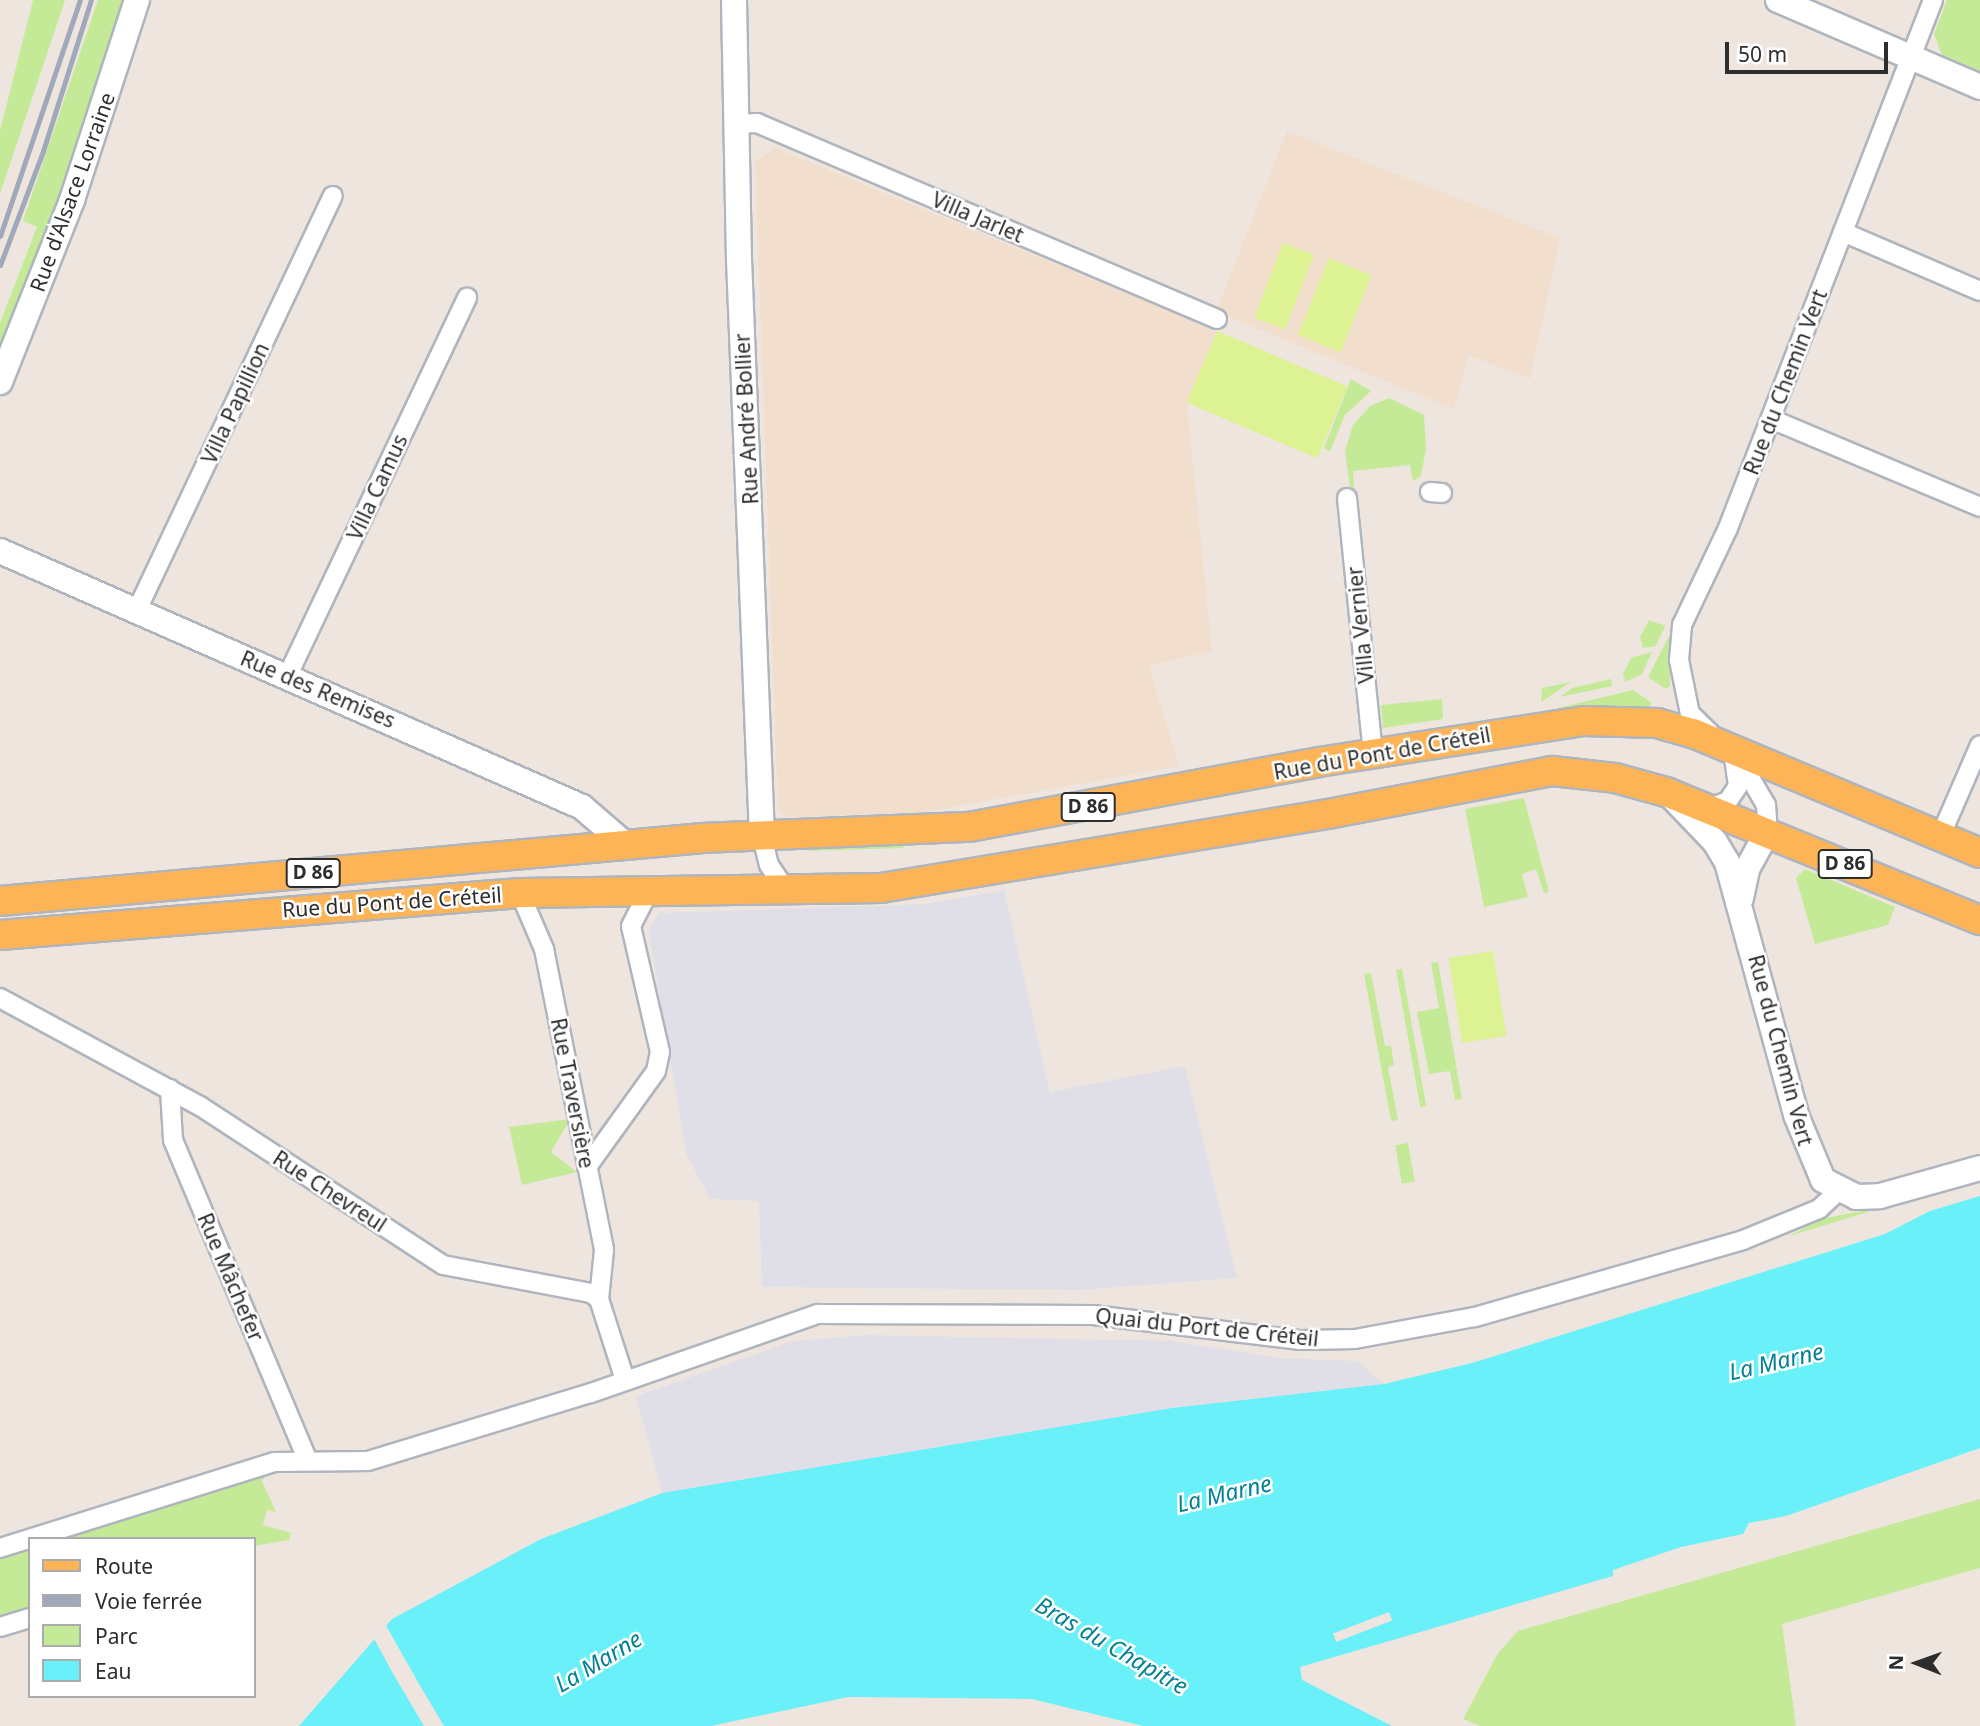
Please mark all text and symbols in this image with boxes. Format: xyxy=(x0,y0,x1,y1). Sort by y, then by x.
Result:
scale bar xyxy=(1728,28,1891,72)
text: 50 m xyxy=(1738,40,1787,68)
street label: Rue d'Alsace Lorraine xyxy=(24,89,120,295)
street label: Villa Jarlet xyxy=(928,186,1028,248)
street label: Rue du Chemin Vert xyxy=(1738,286,1832,478)
street label: Rue André Bollier xyxy=(729,333,763,505)
street label: Villa Papillion xyxy=(196,338,274,468)
street label: Villa Camus xyxy=(342,430,412,544)
street label: Villa Vernier xyxy=(1341,565,1379,685)
street label: Rue des Remises xyxy=(237,645,399,733)
street label: Rue du Pont de Créteil xyxy=(1271,721,1493,785)
road number: D 86 xyxy=(1060,792,1116,822)
road number: D 86 xyxy=(1817,848,1873,880)
road number: D 86 xyxy=(285,858,341,888)
street label: Rue du Pont de Créteil xyxy=(281,882,503,922)
street label: Rue du Chemin Vert xyxy=(1743,952,1819,1148)
street label: Rue Traversière xyxy=(546,1016,600,1170)
street label: Rue Chevreul xyxy=(269,1145,391,1237)
street label: Rue Mâchefer xyxy=(193,1209,269,1345)
street label: Quai du Port de Créteil xyxy=(1094,1303,1320,1351)
water label: La Marne xyxy=(1726,1337,1826,1385)
water label: La Marne xyxy=(1174,1469,1274,1517)
legend xyxy=(28,1537,256,1698)
text: Route xyxy=(95,1552,153,1580)
text: Voie ferrée xyxy=(95,1587,202,1615)
water label: Bras du Chapitre xyxy=(1031,1590,1193,1700)
text: Parc xyxy=(95,1622,138,1650)
water label: La Marne xyxy=(550,1624,646,1698)
north arrow xyxy=(1882,1628,1952,1698)
text: N xyxy=(1883,1655,1909,1671)
text: Eau xyxy=(95,1657,131,1685)

